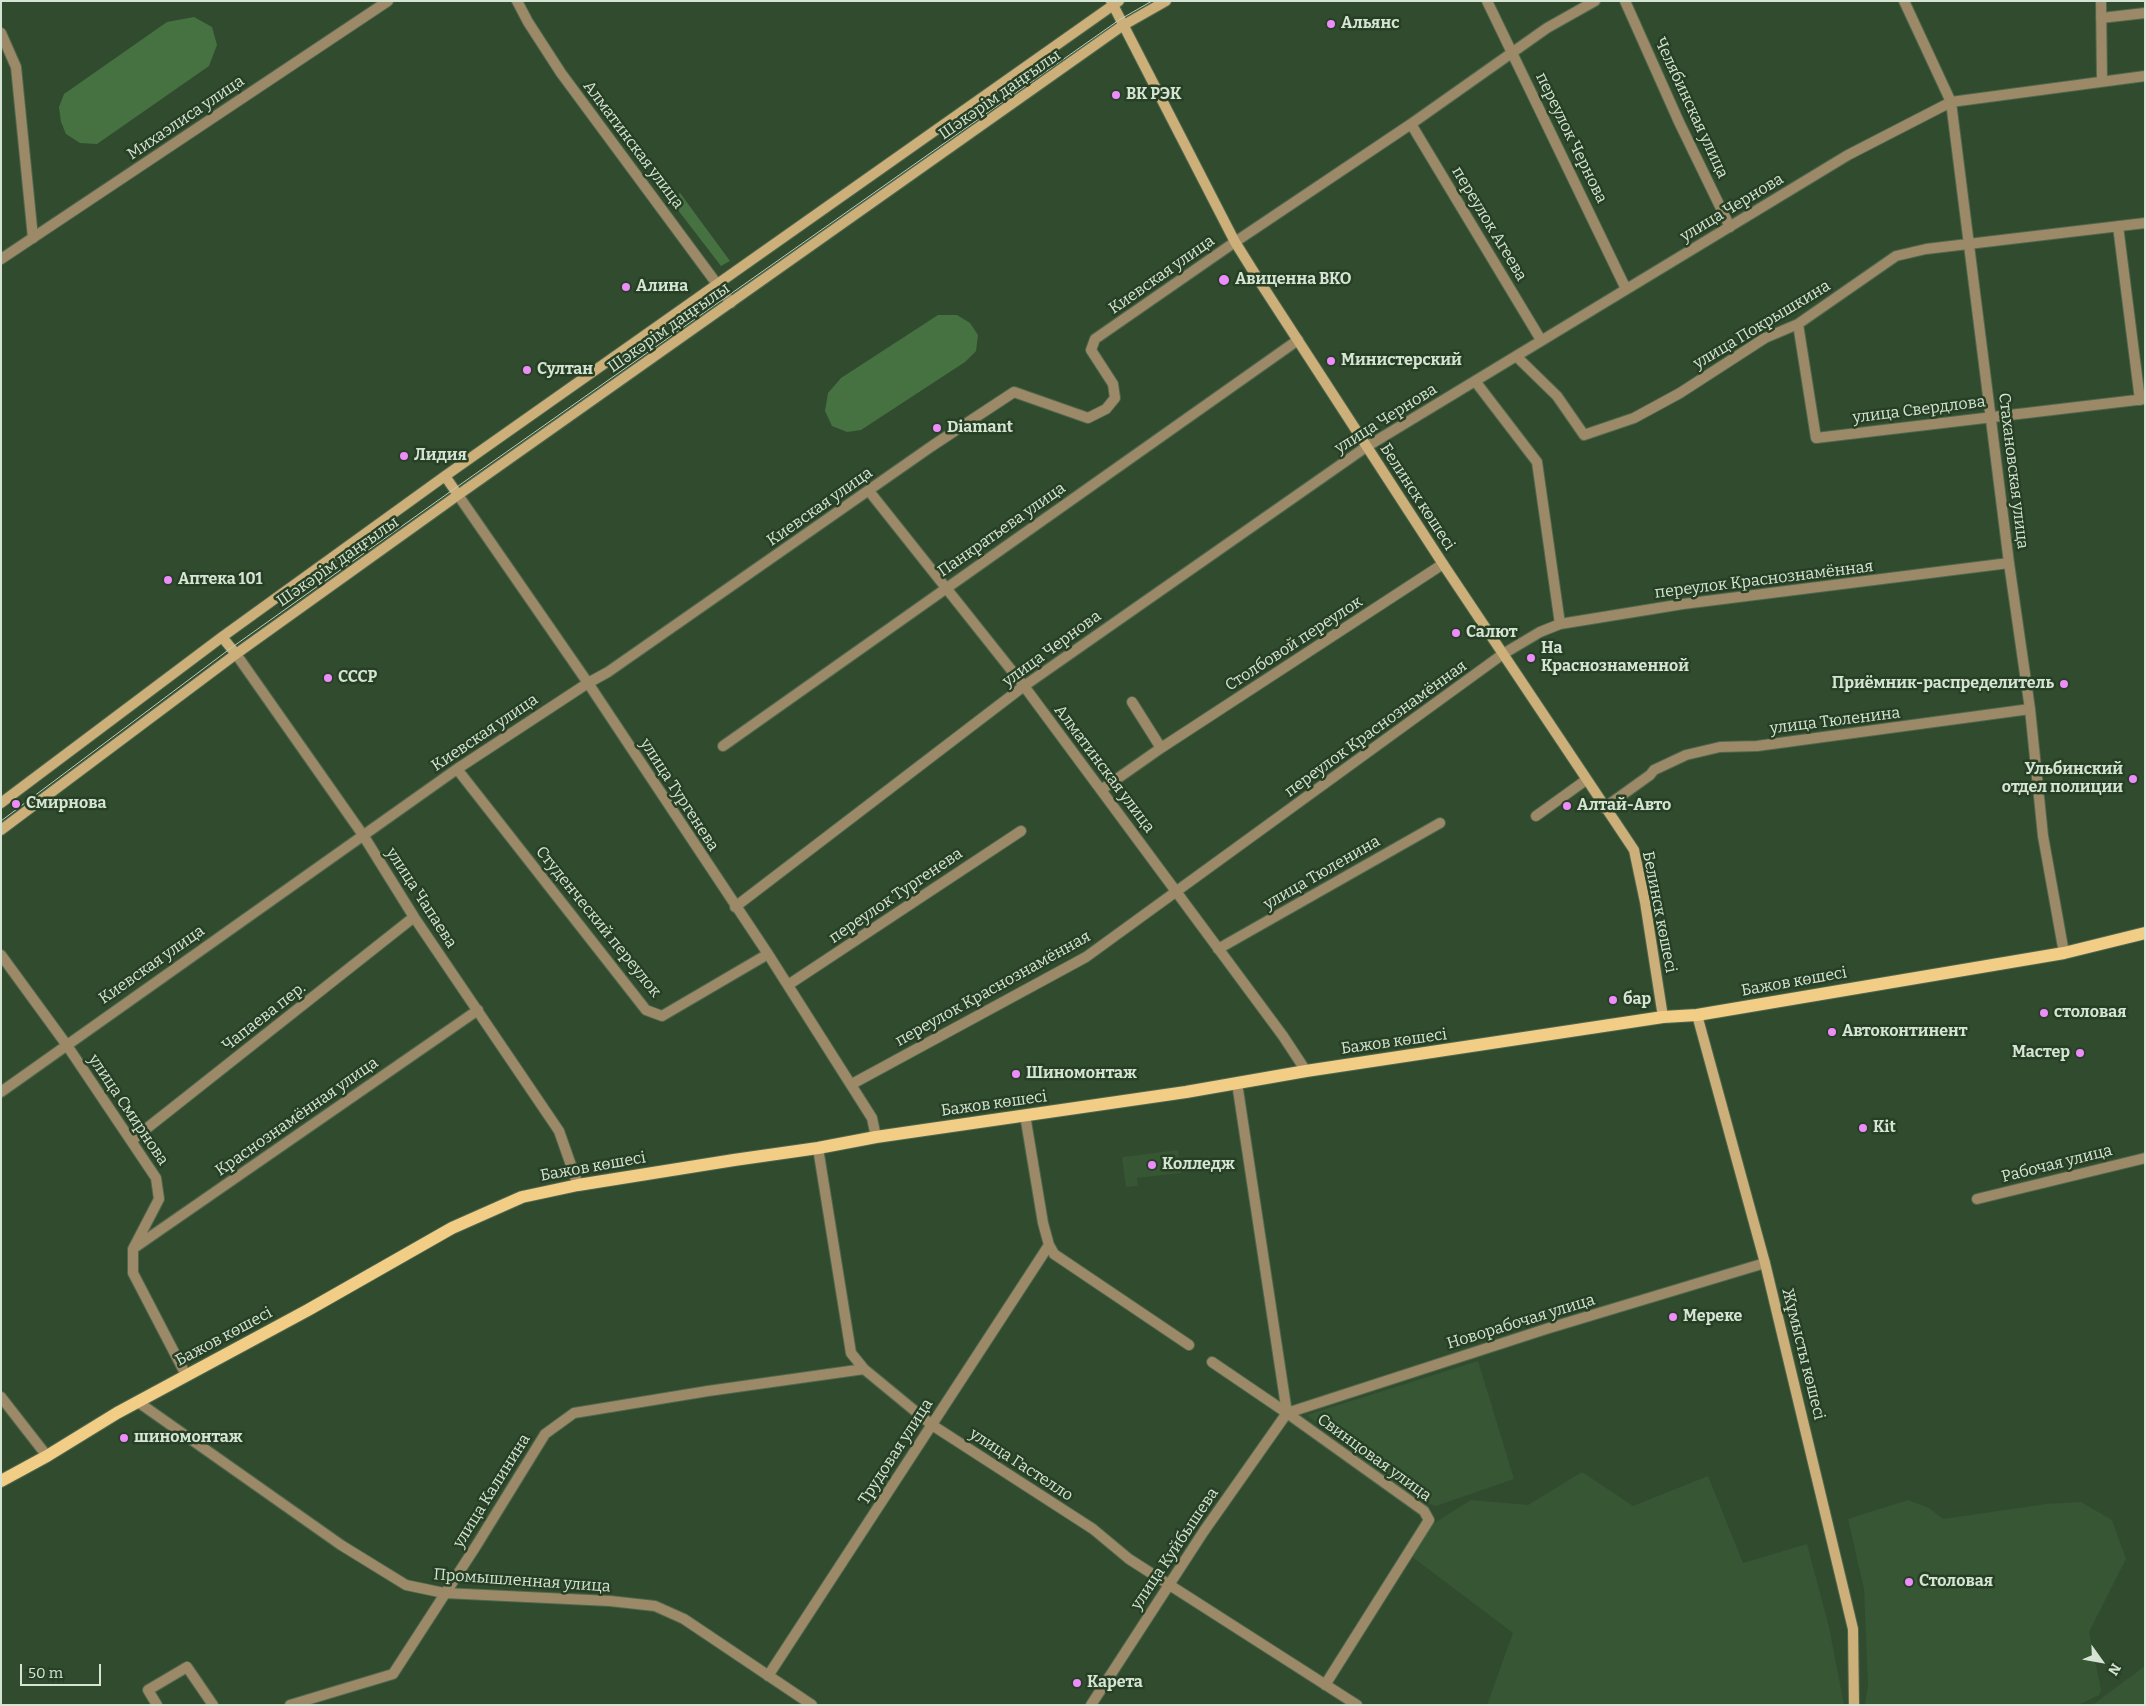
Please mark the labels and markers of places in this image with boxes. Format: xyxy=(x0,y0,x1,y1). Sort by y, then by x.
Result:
place label: Альянс xyxy=(1341,14,1399,34)
marker: Альянс xyxy=(1325,18,1337,30)
place label: ВК РЭК xyxy=(1126,85,1182,105)
marker: ВК РЭК xyxy=(1110,89,1122,101)
place label: Авиценна ВКО xyxy=(1235,270,1351,290)
marker: Авиценна ВКО xyxy=(1217,273,1231,287)
place label: Алина xyxy=(636,277,688,297)
marker: Алина xyxy=(620,281,632,293)
place label: Министерский xyxy=(1341,351,1462,371)
marker: Министерский xyxy=(1325,355,1337,367)
place label: Султан xyxy=(537,360,593,380)
marker: Султан xyxy=(521,364,533,376)
place label: Diamant xyxy=(947,418,1013,438)
marker: Diamant xyxy=(931,422,943,434)
place label: Лидия xyxy=(414,446,467,466)
marker: Лидия xyxy=(398,450,410,462)
place label: Аптека 101 xyxy=(178,570,262,590)
marker: Аптека 101 xyxy=(162,574,174,586)
place label: Салют xyxy=(1466,623,1518,643)
marker: Салют xyxy=(1450,627,1462,639)
place label: На Краснознаменной xyxy=(1541,639,1689,677)
marker: На Краснознаменной xyxy=(1525,652,1537,664)
place label: СССР xyxy=(338,668,377,688)
marker: СССР xyxy=(322,672,334,684)
place label: Приёмник-распределитель xyxy=(1832,674,2054,694)
marker: Приёмник-распределитель xyxy=(2058,678,2070,690)
place label: Ульбинский отдел полиции xyxy=(2002,760,2123,798)
marker: Ульбинский отдел полиции xyxy=(2127,773,2139,785)
place label: Смирнова xyxy=(26,794,107,814)
place label: Алтай-Авто xyxy=(1577,796,1671,816)
marker: Смирнова xyxy=(10,798,22,810)
marker: Алтай-Авто xyxy=(1561,800,1573,812)
place label: бар xyxy=(1623,990,1651,1010)
marker: бар xyxy=(1607,994,1619,1006)
place label: столовая xyxy=(2054,1003,2126,1023)
marker: столовая xyxy=(2038,1007,2050,1019)
place label: Автоконтинент xyxy=(1842,1022,1968,1042)
marker: Автоконтинент xyxy=(1826,1026,1838,1038)
place label: Мастер xyxy=(2012,1043,2070,1063)
marker: Мастер xyxy=(2074,1047,2086,1059)
place label: Шиномонтаж xyxy=(1026,1064,1137,1084)
marker: Шиномонтаж xyxy=(1010,1068,1022,1080)
place label: Kit xyxy=(1873,1118,1896,1138)
marker: Kit xyxy=(1857,1122,1869,1134)
place label: Колледж xyxy=(1162,1155,1235,1175)
marker: Колледж xyxy=(1146,1159,1158,1171)
place label: Мереке xyxy=(1683,1307,1742,1327)
marker: Мереке xyxy=(1667,1311,1679,1323)
place label: шиномонтаж xyxy=(134,1428,243,1448)
marker: шиномонтаж xyxy=(118,1432,130,1444)
place label: Столовая xyxy=(1919,1572,1993,1592)
marker: Столовая xyxy=(1903,1576,1915,1588)
place label: Карета xyxy=(1087,1673,1143,1693)
marker: Карета xyxy=(1071,1677,1083,1689)

